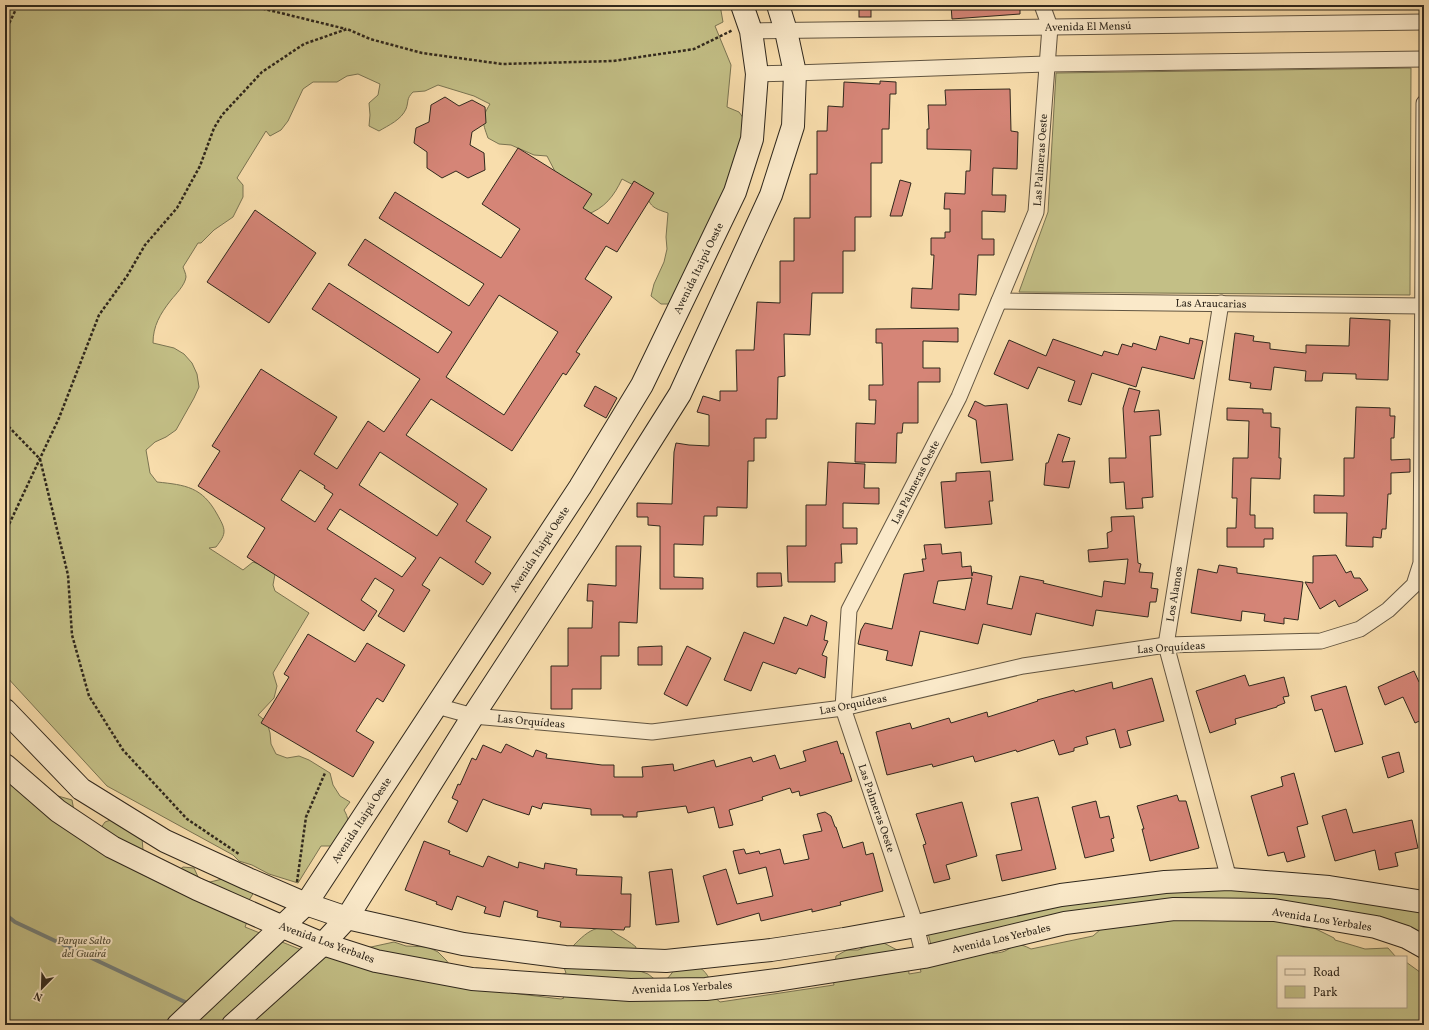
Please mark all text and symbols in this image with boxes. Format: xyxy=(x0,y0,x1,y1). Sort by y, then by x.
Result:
street label: Avenida El Mensú xyxy=(1045,19,1131,36)
street label: Las Palmeras Oeste xyxy=(1031,113,1052,207)
street label: Avenida Itaipú Oeste xyxy=(671,220,728,317)
street label: Las Araucarias xyxy=(1175,296,1247,313)
street label: Las Palmeras Oeste xyxy=(889,438,944,527)
street label: Avenida Itaipú Oeste xyxy=(507,504,574,596)
street label: Los Alamos xyxy=(1164,565,1187,623)
street label: Las Orquídeas xyxy=(1137,639,1206,658)
street label: Las Orquídeas xyxy=(818,692,889,719)
street label: Las Orquídeas xyxy=(496,712,566,733)
street label: Las Palmeras Oeste xyxy=(853,762,898,855)
street label: Avenida Itaipú Oeste xyxy=(329,775,396,867)
street label: Avenida Los Yerbales xyxy=(1271,905,1373,936)
street label: Avenida Los Yerbales xyxy=(277,919,377,968)
street label: Avenida Los Yerbales xyxy=(951,921,1052,958)
park label: Parque Salto del Guairá xyxy=(57,934,111,962)
legend xyxy=(1277,956,1407,1008)
text: Road xyxy=(1313,965,1340,981)
north arrow xyxy=(22,968,62,1008)
street label: Avenida Los Yerbales xyxy=(631,978,733,999)
text: Park xyxy=(1313,985,1338,1001)
text: N xyxy=(32,987,45,1004)

